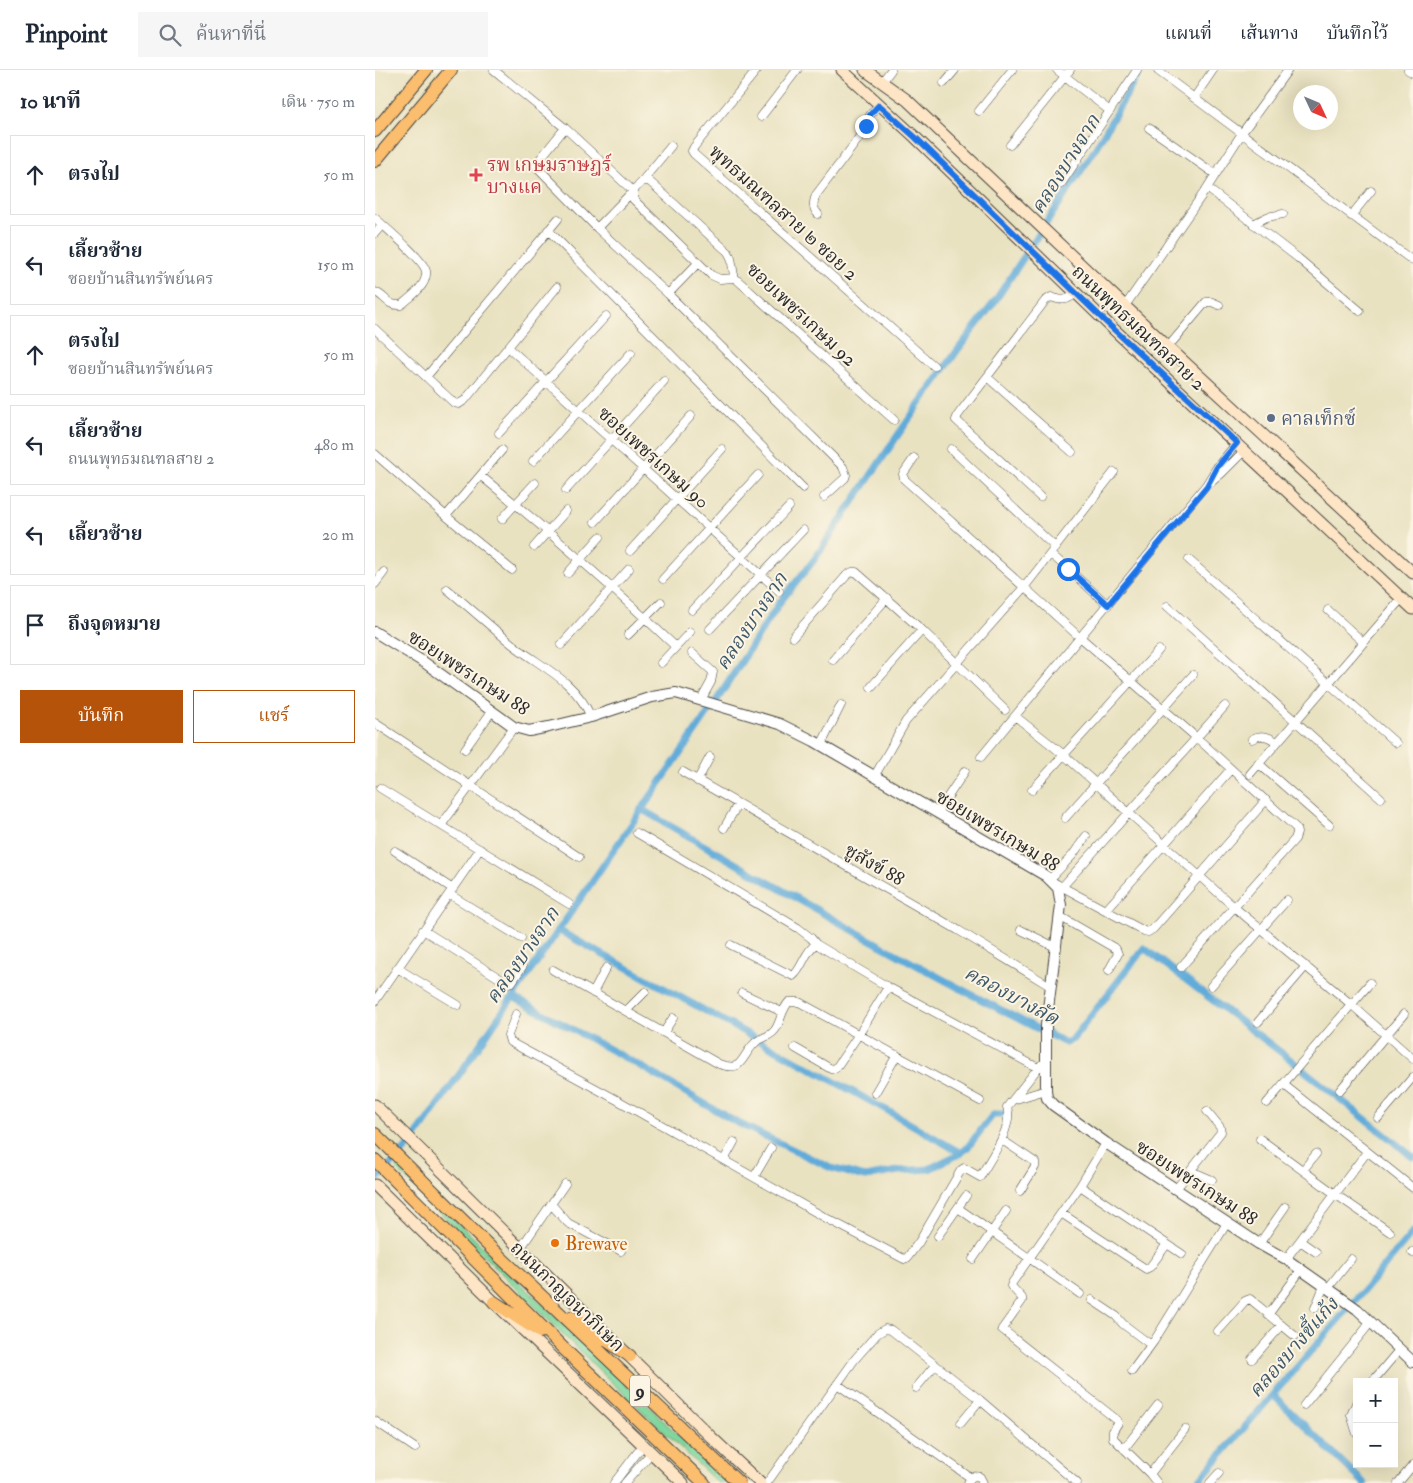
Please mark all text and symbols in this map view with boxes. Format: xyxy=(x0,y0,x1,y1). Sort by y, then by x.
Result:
search box xyxy=(138,12,488,57)
text: Pinpoint xyxy=(25,19,108,50)
icon: search xyxy=(156,21,184,49)
text: ค้นหาที่นี่ xyxy=(196,22,266,46)
text: แผนที่ xyxy=(1165,22,1212,45)
text: เส้นทาง xyxy=(1240,22,1299,45)
text: บันทึกไว้ xyxy=(1327,22,1388,45)
north arrow xyxy=(1293,85,1338,130)
text: 10 นาที xyxy=(20,88,81,115)
text: เดิน · 750 m xyxy=(281,92,355,112)
water label: คลองบางจาก xyxy=(1025,109,1106,218)
route end xyxy=(855,115,878,138)
street label: พุทธมณฑลสาย ๒ ซอย 2 xyxy=(704,140,863,286)
place label: รพ เกษมราษฎร์ บางแค xyxy=(487,153,612,199)
icon: ahead xyxy=(21,161,49,189)
text: ตรงไป xyxy=(68,162,120,186)
text: 50 m xyxy=(323,165,354,185)
marker: รพ เกษมราษฎร์ บางแค xyxy=(469,168,483,182)
text: เลี้ยวซ้าย xyxy=(68,239,142,263)
icon: left xyxy=(21,251,49,279)
text: 150 m xyxy=(317,255,354,275)
street label: ซอยเพชรเกษม 92 xyxy=(741,258,861,372)
street label: ถนนพุทธมณฑลสาย 2 xyxy=(1067,260,1210,396)
text: ซอยบ้านสินทรัพย์นคร xyxy=(68,269,213,289)
text: ตรงไป xyxy=(68,329,120,353)
icon: ahead xyxy=(21,341,49,369)
text: 50 m xyxy=(323,345,354,365)
text: ซอยบ้านสินทรัพย์นคร xyxy=(68,359,213,379)
street label: ซอยเพชรเกษม 90 xyxy=(593,401,714,514)
place label: คาลเท็กซ์ xyxy=(1281,407,1356,431)
marker: คาลเท็กซ์ xyxy=(1265,412,1277,424)
text: เลี้ยวซ้าย xyxy=(68,419,142,443)
icon: left xyxy=(21,431,49,459)
text: 480 m xyxy=(314,435,354,455)
text: ถนนพุทธมณฑลสาย 2 xyxy=(68,449,214,469)
icon: left xyxy=(21,521,49,549)
text: เลี้ยวซ้าย xyxy=(68,522,142,546)
text: 20 m xyxy=(322,525,354,545)
route start xyxy=(1057,558,1080,581)
water label: คลองบางจาก xyxy=(710,567,794,675)
icon: arrive xyxy=(21,611,49,639)
text: ถึงจุดหมาย xyxy=(68,612,161,636)
street label: ซอยเพชรเกษม 88 xyxy=(403,625,534,721)
button: บันทึก xyxy=(20,690,183,743)
button: แชร์ xyxy=(193,690,355,743)
street label: ซอยเพชรเกษม 88 xyxy=(931,785,1064,877)
street label: ชูสังข์ 88 xyxy=(840,838,909,891)
water label: คลองบางจาก xyxy=(480,902,565,1008)
water label: คลองบางลัด xyxy=(960,960,1064,1031)
street label: ซอยเพชรเกษม 88 xyxy=(1131,1135,1262,1231)
place label: Brewave xyxy=(565,1232,628,1256)
street label: ถนนกาญจนาภิเษก xyxy=(505,1236,629,1357)
marker: Brewave xyxy=(549,1237,561,1249)
water label: คลองบางขี้แก้ง xyxy=(1241,1289,1345,1403)
road number: 9 xyxy=(630,1375,650,1406)
map controls xyxy=(1353,1378,1398,1468)
button: + xyxy=(1353,1378,1398,1423)
button: − xyxy=(1353,1423,1398,1468)

